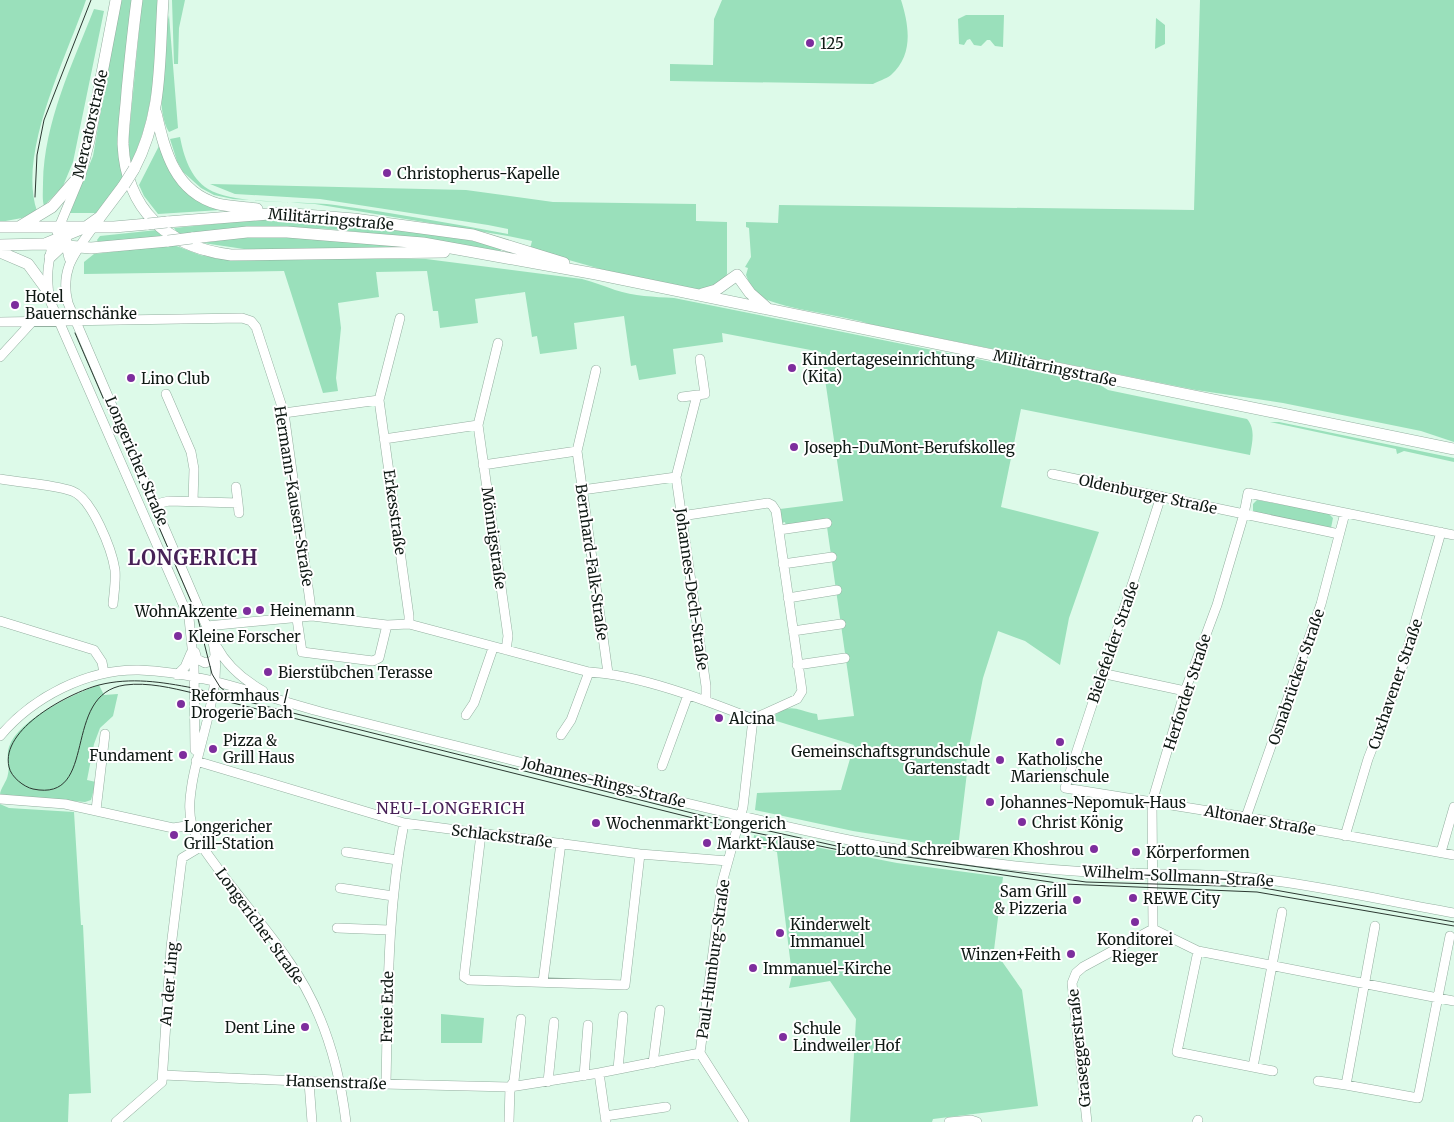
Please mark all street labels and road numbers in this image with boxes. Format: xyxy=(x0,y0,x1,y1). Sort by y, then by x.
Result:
street label: Mercatorstraße xyxy=(68,68,112,180)
street label: Militärringstraße xyxy=(267,204,395,234)
street label: Militärringstraße xyxy=(991,346,1119,390)
street label: Longericher Straße xyxy=(101,393,173,529)
street label: Hermann-Kausen-Straße xyxy=(270,404,318,588)
street label: Erkesstraße xyxy=(380,468,410,556)
street label: Oldenburger Straße xyxy=(1077,470,1219,518)
street label: Bernhard-Falk-Straße xyxy=(572,482,612,642)
street label: Mönnigstraße xyxy=(477,486,511,590)
street label: Johannes-Dech-Straße xyxy=(671,506,713,671)
street label: Bielefelder Straße xyxy=(1083,578,1143,705)
street label: Osnabrücker Straße xyxy=(1264,606,1328,748)
street label: Cuxhavener Straße xyxy=(1364,616,1426,752)
street label: Herforder Straße xyxy=(1159,631,1215,753)
street label: Johannes-Rings-Straße xyxy=(519,752,688,812)
street label: Altonaer Straße xyxy=(1202,801,1317,839)
street label: Schlackstraße xyxy=(450,820,554,852)
street label: Wilhelm-Sollmann-Straße xyxy=(1081,861,1274,891)
street label: Longericher Straße xyxy=(212,864,309,988)
street label: Paul-Humburg-Straße xyxy=(692,878,734,1040)
street label: An der Ling xyxy=(156,941,182,1028)
street label: Freie Erde xyxy=(377,971,397,1043)
street label: Graseggerstraße xyxy=(1063,988,1095,1108)
street label: Hansenstraße xyxy=(285,1071,387,1093)

